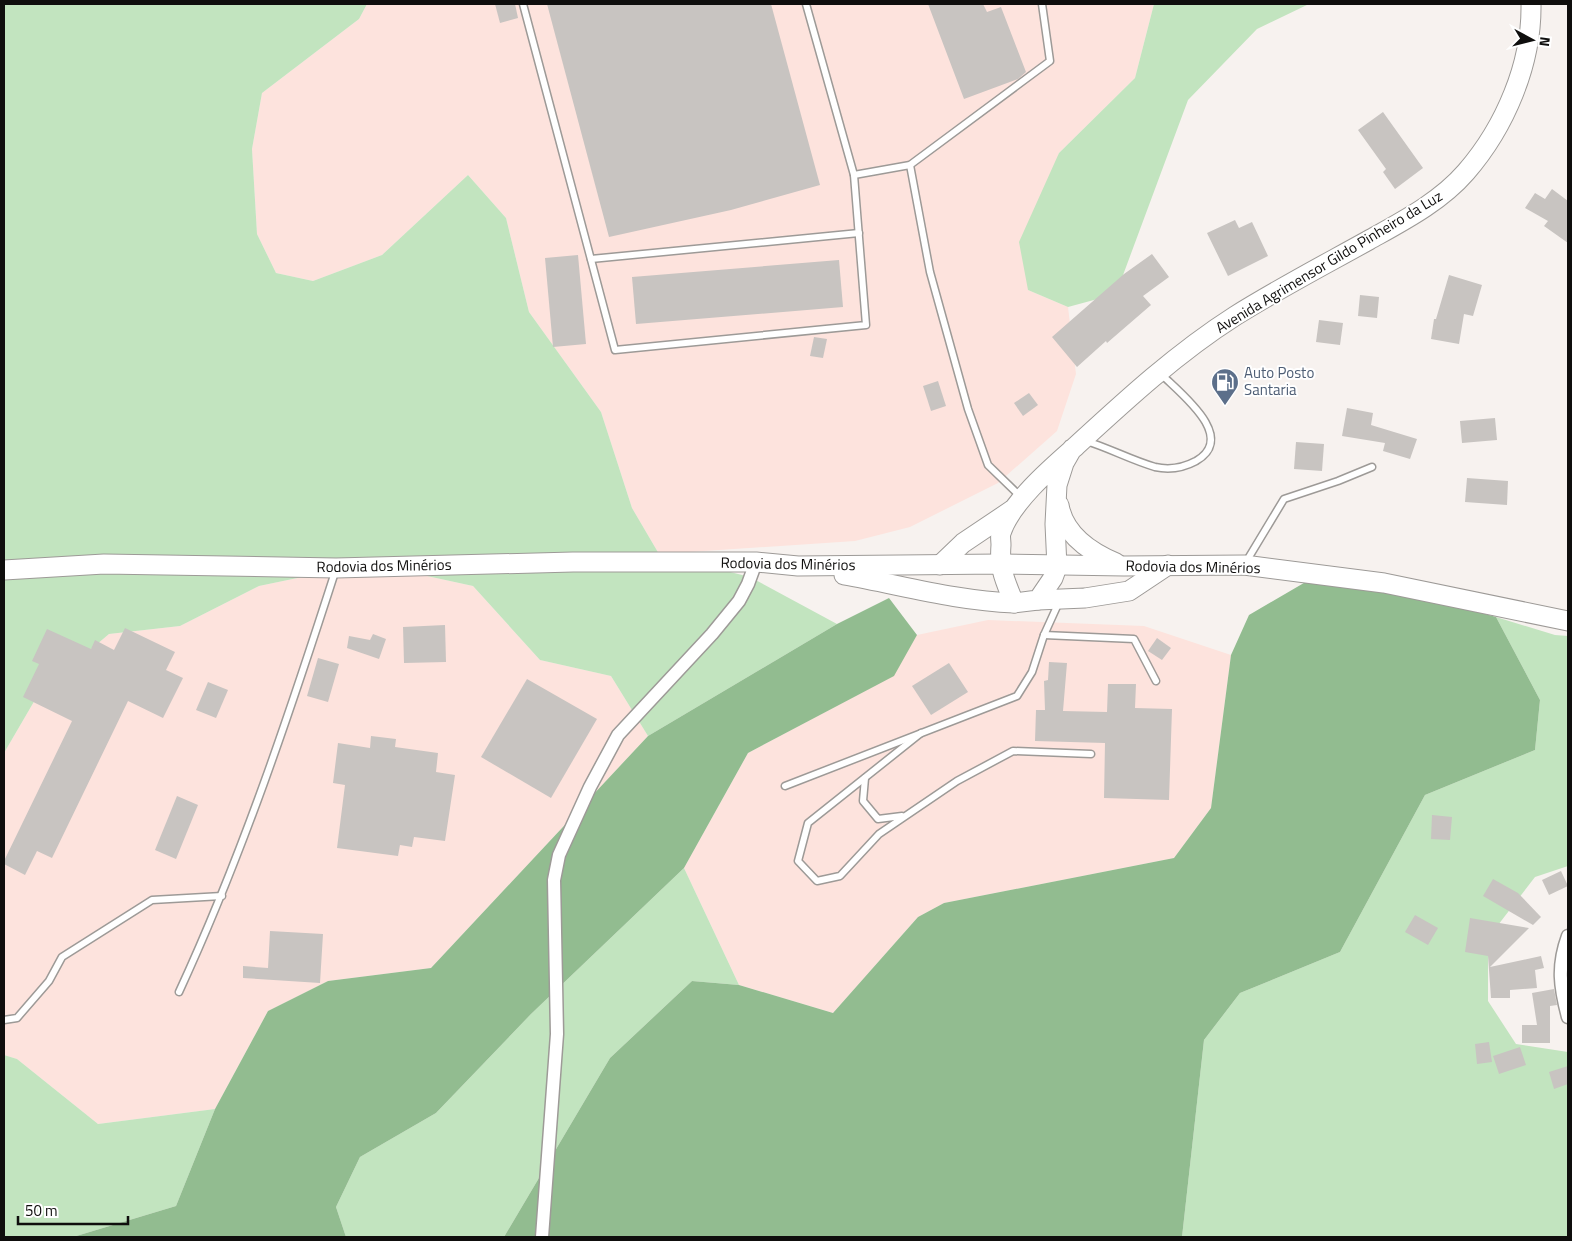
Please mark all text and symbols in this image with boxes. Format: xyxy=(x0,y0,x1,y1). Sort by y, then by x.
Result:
north arrow xyxy=(1507,15,1557,65)
text: N xyxy=(1534,36,1556,48)
street label: Avenida Agrimensor Gildo Pinheiro da Luz xyxy=(1211,184,1447,339)
place label: Auto Posto Santaria xyxy=(1244,361,1314,401)
fuel station icon: Auto Posto Santaria xyxy=(1210,367,1240,406)
street label: Rodovia dos Minérios xyxy=(720,551,856,576)
street label: Rodovia dos Minérios xyxy=(316,553,452,578)
street label: Rodovia dos Minérios xyxy=(1125,554,1261,579)
scale bar xyxy=(18,1194,128,1226)
text: 50 m xyxy=(25,1199,58,1222)

